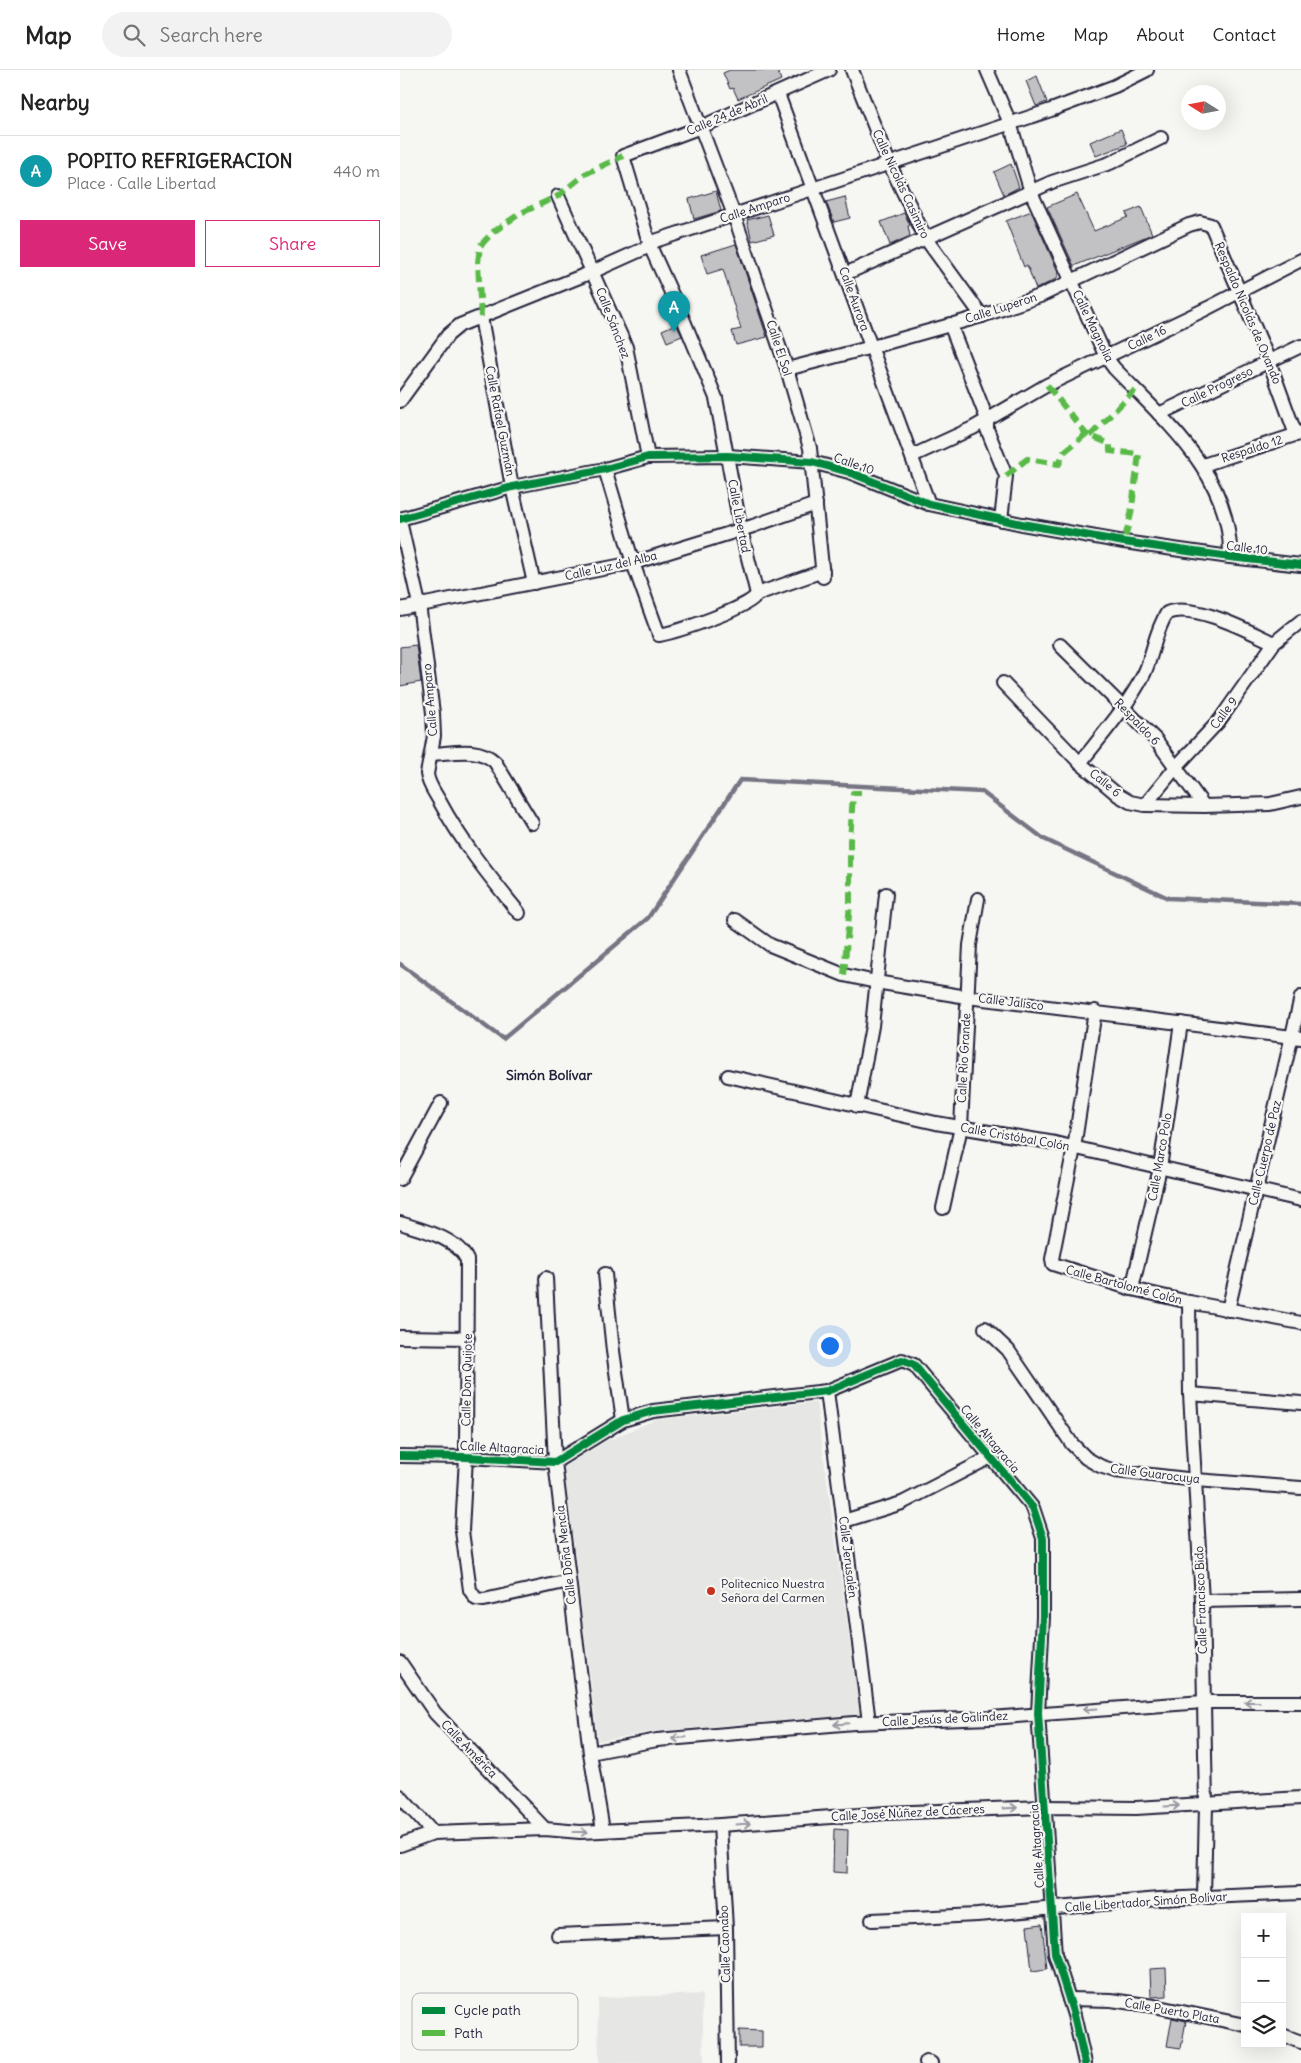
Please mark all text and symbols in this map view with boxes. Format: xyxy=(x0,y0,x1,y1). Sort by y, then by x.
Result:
search box xyxy=(102,12,452,57)
text: Map xyxy=(25,20,72,50)
icon: search xyxy=(120,21,148,49)
text: Search here xyxy=(160,23,263,47)
text: Home xyxy=(997,23,1045,46)
text: Map xyxy=(1073,23,1108,46)
text: About xyxy=(1136,23,1184,46)
text: Contact xyxy=(1212,23,1276,46)
north arrow xyxy=(1181,85,1226,130)
text: Nearby xyxy=(20,89,90,116)
street label: Calle 24 de Abril xyxy=(684,91,770,138)
street label: Calle Nicolás Casimiro xyxy=(870,127,933,241)
text: POPITO REFRIGERACION xyxy=(67,149,293,173)
text: A xyxy=(31,161,41,181)
text: 440 m xyxy=(333,161,380,181)
text: Place · Calle Libertad xyxy=(67,173,216,193)
street label: Calle Amparo xyxy=(718,189,792,226)
button: Save xyxy=(20,220,195,267)
button: Share xyxy=(205,220,380,267)
street label: Respaldo Nicolás de Ovando xyxy=(1212,240,1285,386)
street label: Calle Aurora xyxy=(836,265,873,333)
street label: Calle Sánchez xyxy=(593,285,634,361)
street label: Calle Magnolia xyxy=(1070,287,1117,364)
street label: Calle Luperon xyxy=(963,289,1039,326)
pin: A xyxy=(658,291,690,332)
street label: Calle El Sol xyxy=(763,318,796,378)
street label: Calle 16 xyxy=(1125,322,1169,353)
street label: Calle Progreso xyxy=(1178,363,1255,410)
street label: Calle Rafael Guzmán xyxy=(482,364,519,477)
street label: Respaldo 12 xyxy=(1219,431,1285,465)
street label: Calle 10 xyxy=(832,450,877,477)
street label: Calle Libertad xyxy=(725,478,754,554)
street label: Calle 10 xyxy=(1225,537,1269,558)
street label: Calle Luz del Alba xyxy=(563,548,659,583)
street label: Calle Amparo xyxy=(419,663,440,737)
street label: Calle 9 xyxy=(1207,694,1241,732)
street label: Respaldo 6 xyxy=(1111,695,1163,748)
street label: Calle 6 xyxy=(1086,765,1124,800)
street label: Calle Jalisco xyxy=(977,990,1045,1013)
street label: Calle Río Grande xyxy=(954,1013,973,1103)
district label: Simón Bolívar xyxy=(506,1066,592,1084)
street label: Calle Cuerpo de Paz xyxy=(1245,1098,1284,1207)
street label: Calle Marco Polo xyxy=(1144,1111,1175,1202)
street label: Calle Cristóbal Colón xyxy=(959,1119,1071,1154)
street label: Calle Bartolomé Colón xyxy=(1064,1262,1184,1307)
street label: Calle Don Quijote xyxy=(458,1333,475,1427)
your location xyxy=(817,1333,843,1359)
street label: Calle Altagracia xyxy=(957,1401,1023,1476)
street label: Calle Altagracia xyxy=(459,1438,545,1457)
street label: Calle Guarocuya xyxy=(1109,1461,1201,1486)
street label: Calle Doña Mencía xyxy=(552,1504,579,1606)
street label: Calle Jerusalén xyxy=(836,1515,861,1599)
street label: Calle Francisco Bido xyxy=(1191,1545,1210,1654)
place label: Politecnico Nuestra Señora del Carmen xyxy=(721,1576,825,1605)
marker: Politecnico Nuestra Señora del Carmen xyxy=(705,1585,717,1597)
one-way arrow xyxy=(1245,1698,1261,1707)
one-way arrow xyxy=(1082,1705,1098,1714)
street label: Calle Jesús de Galíndez xyxy=(882,1708,1009,1729)
street label: Calle América xyxy=(438,1717,501,1781)
one-way arrow xyxy=(833,1719,849,1729)
one-way arrow xyxy=(671,1733,687,1743)
street label: Calle José Núñez de Cáceres xyxy=(831,1801,985,1824)
one-way arrow xyxy=(1164,1801,1180,1810)
street label: Calle Altagracia xyxy=(1026,1803,1047,1889)
one-way arrow xyxy=(1001,1804,1017,1813)
one-way arrow xyxy=(734,1819,750,1828)
one-way arrow xyxy=(572,1827,588,1837)
street label: Calle Libertador Simón Bolívar xyxy=(1064,1888,1228,1915)
street label: Calle Caonabo xyxy=(716,1905,733,1983)
map controls xyxy=(1241,1913,1286,2048)
button: + xyxy=(1241,1913,1286,1958)
button: − xyxy=(1241,1958,1286,2003)
legend xyxy=(412,1993,578,2050)
street label: Calle Puerto Plata xyxy=(1123,1995,1221,2026)
text: Cycle path xyxy=(454,2001,521,2019)
button: layers xyxy=(1241,2003,1286,2048)
text: Path xyxy=(454,2024,483,2042)

